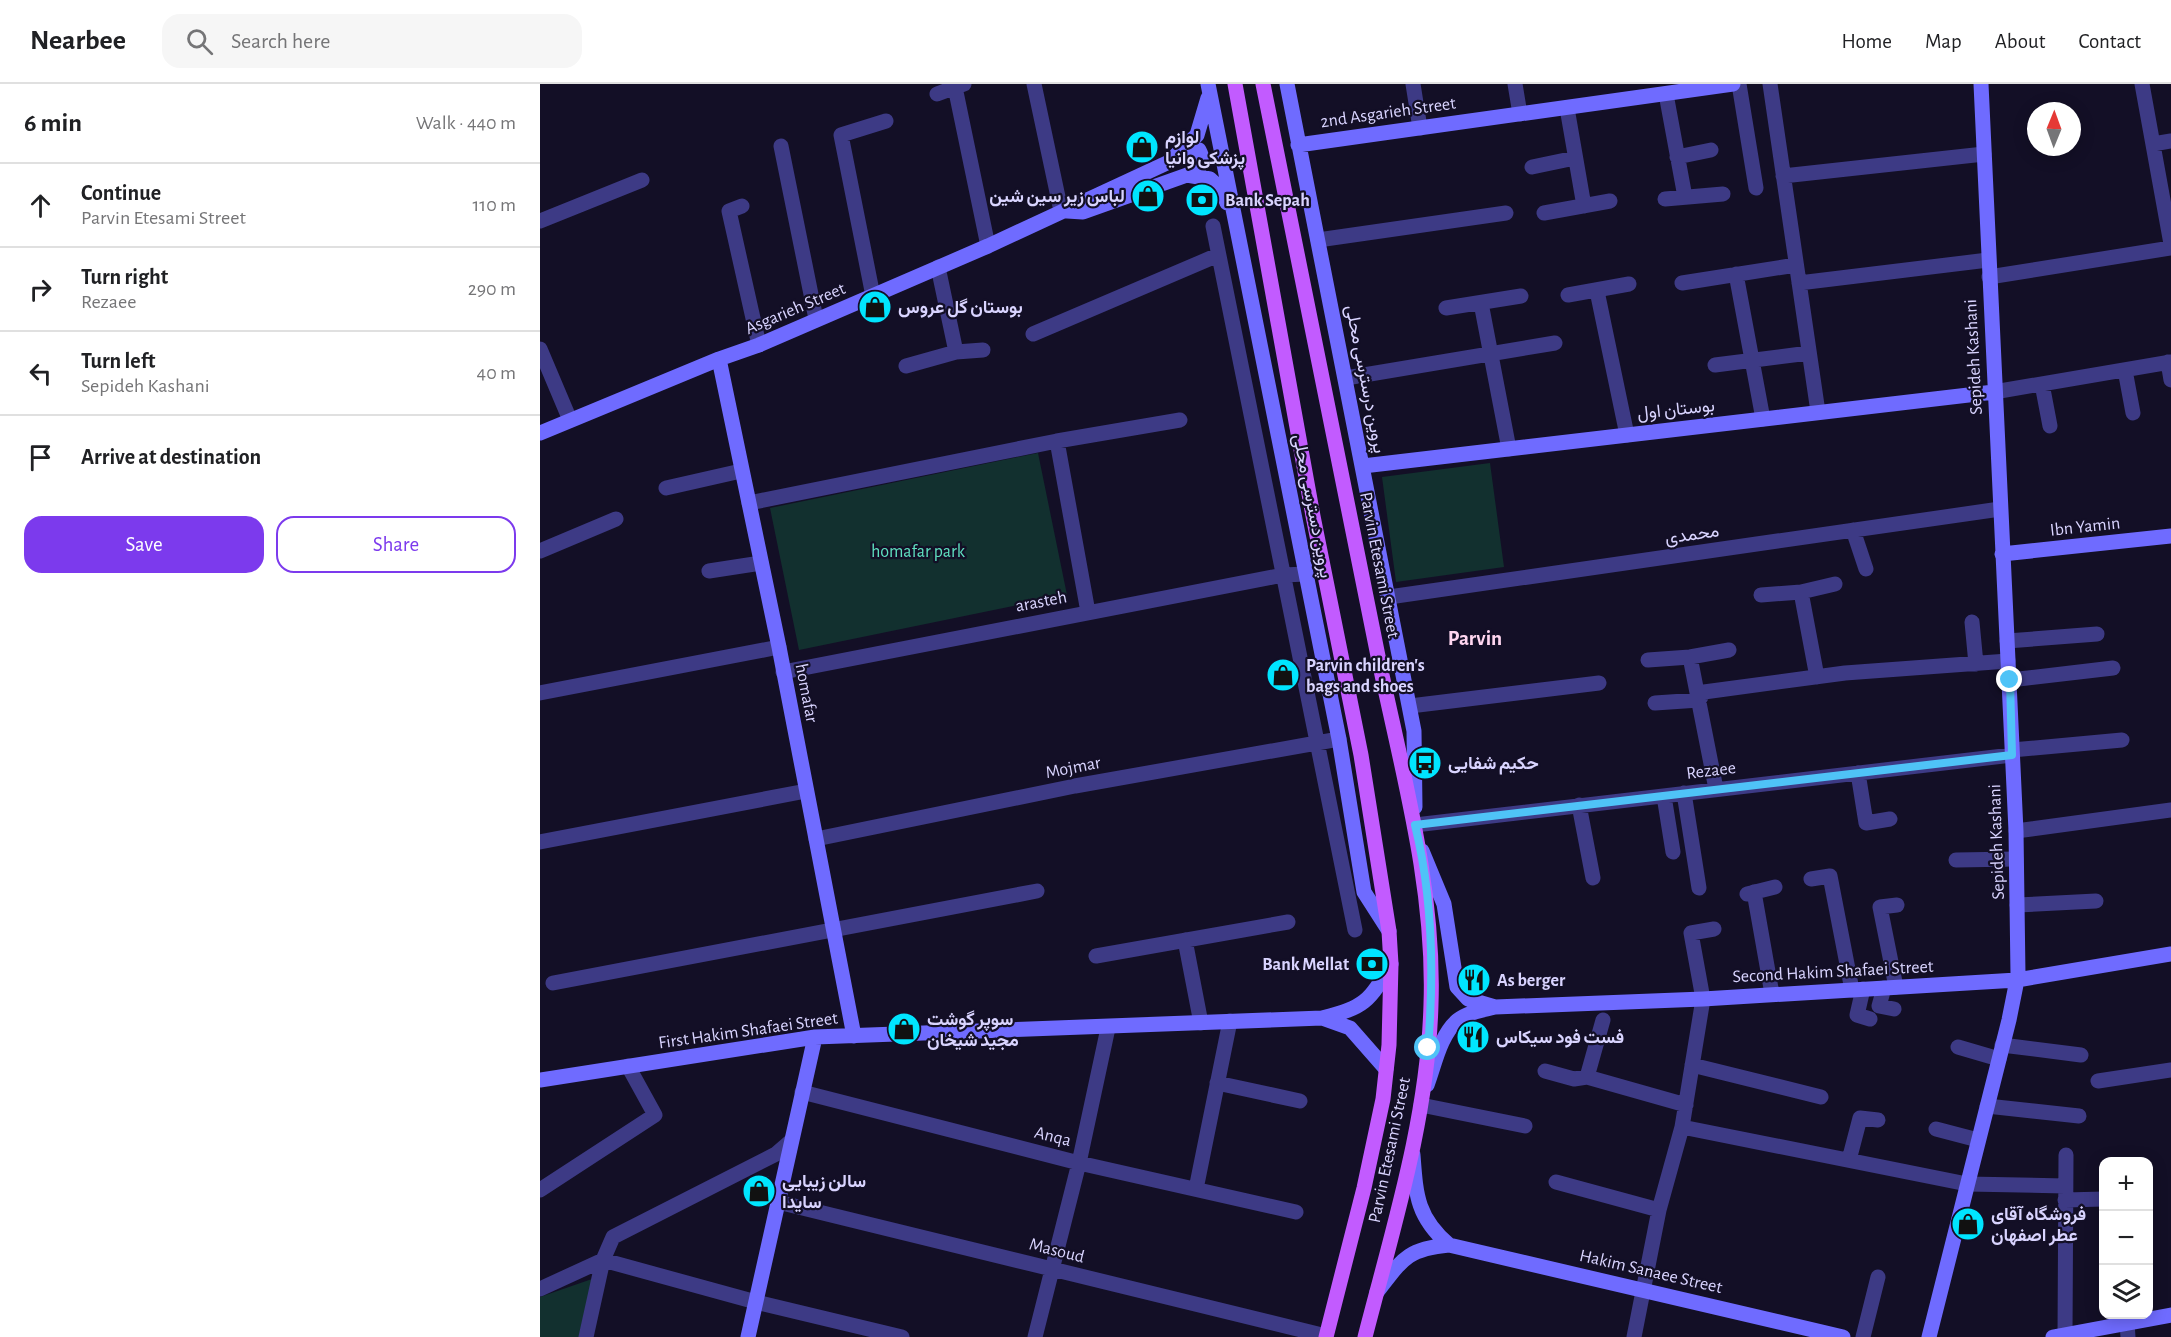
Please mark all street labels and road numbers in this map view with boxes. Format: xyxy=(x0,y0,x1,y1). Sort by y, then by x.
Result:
street label: 2nd Asgarieh Street xyxy=(1319,95,1457,131)
street label: Asgarieh Street xyxy=(743,280,848,338)
street label: Sepideh Kashani xyxy=(1962,299,1986,415)
street label: پروین درسترسی محلی xyxy=(1340,303,1388,455)
street label: بوستان اول xyxy=(1636,397,1716,424)
street label: پروین دسترسی محلی xyxy=(1287,433,1335,580)
street label: Parvin Etesami Street xyxy=(1356,491,1402,640)
street label: Ibn Yamin xyxy=(2049,514,2121,540)
street label: محمدی xyxy=(1664,522,1721,549)
street label: arasteh xyxy=(1014,588,1068,616)
street label: homafar xyxy=(791,662,821,724)
street label: Mojmar xyxy=(1044,754,1102,782)
street label: Rezaee xyxy=(1685,759,1737,783)
street label: Sepideh Kashani xyxy=(1986,784,2008,900)
street label: Second Hakim Shafaei Street xyxy=(1732,958,1934,986)
street label: First Hakim Shafaei Street xyxy=(657,1009,839,1052)
street label: Parvin Etesami Street xyxy=(1366,1076,1414,1225)
street label: Anqa xyxy=(1033,1124,1073,1150)
street label: Masoud xyxy=(1027,1235,1086,1267)
street label: Hakim Sanaee Street xyxy=(1578,1247,1724,1297)

